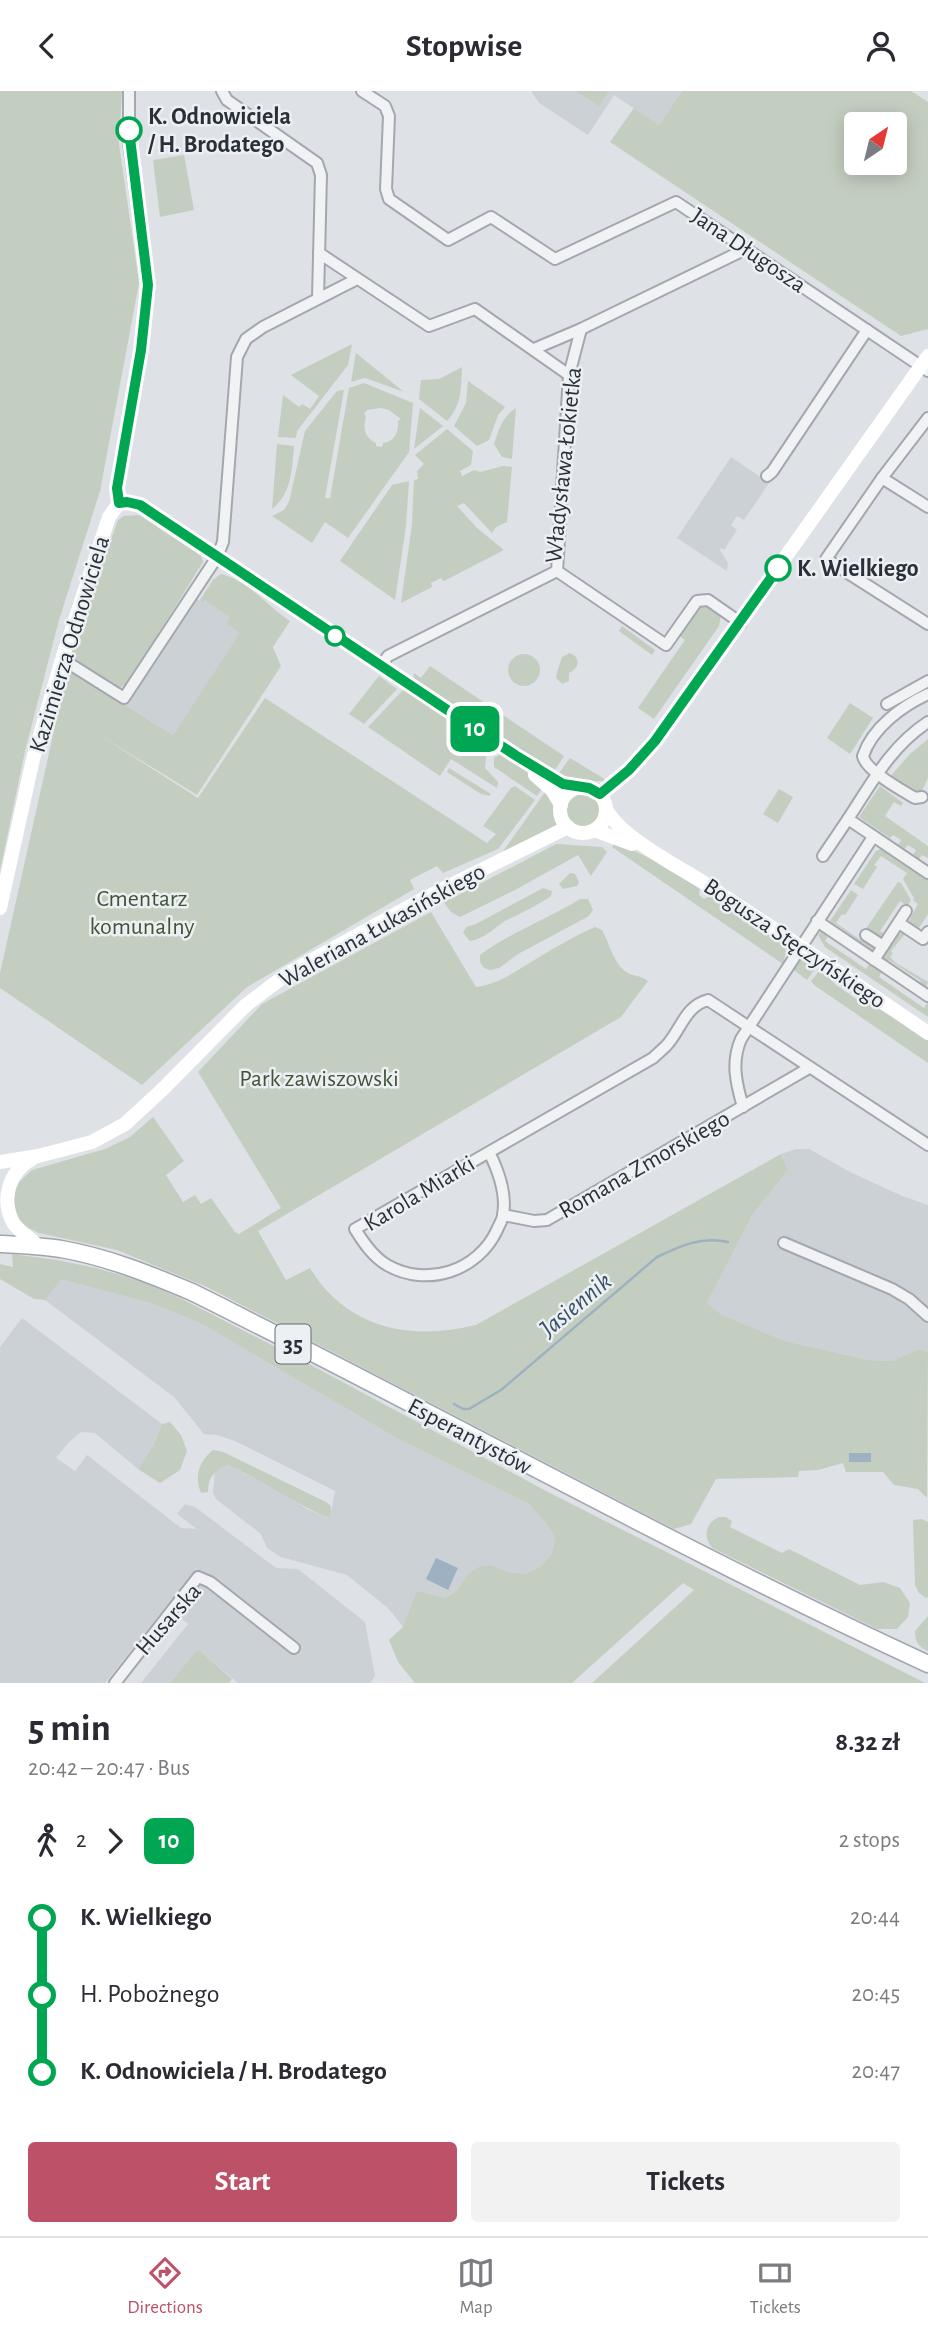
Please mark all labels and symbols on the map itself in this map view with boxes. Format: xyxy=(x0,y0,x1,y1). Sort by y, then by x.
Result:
place label: K. Odnowiciela / H. Brodatego xyxy=(147,105,291,157)
north arrow xyxy=(844,112,906,175)
marker: K. Odnowiciela / H. Brodatego xyxy=(116,117,142,143)
street label: Jana Długosza xyxy=(687,204,810,298)
street label: Władysława Łokietka xyxy=(542,366,586,564)
street label: Kazimierza Odnowiciela xyxy=(26,533,114,755)
marker: K. Wielkiego xyxy=(765,555,791,581)
place label: K. Wielkiego xyxy=(797,557,919,581)
unlabelled marker xyxy=(325,626,345,646)
line badge: 10 xyxy=(444,706,506,752)
street label: Waleriana Łukasińskiego xyxy=(276,859,489,992)
street label: Bogusza Stęczyńskiego xyxy=(699,874,890,1013)
park label: Cmentarz komunalny xyxy=(90,887,194,939)
park label: Park zawiszowski xyxy=(239,1067,399,1091)
street label: Romana Zmorskiego xyxy=(555,1106,734,1223)
street label: Karola Miarki xyxy=(360,1152,479,1236)
water label: Jasiennik xyxy=(534,1268,616,1342)
road number: 35 xyxy=(276,1325,310,1363)
street label: Esperantystów xyxy=(404,1394,535,1479)
street label: Husarska xyxy=(131,1579,206,1660)

